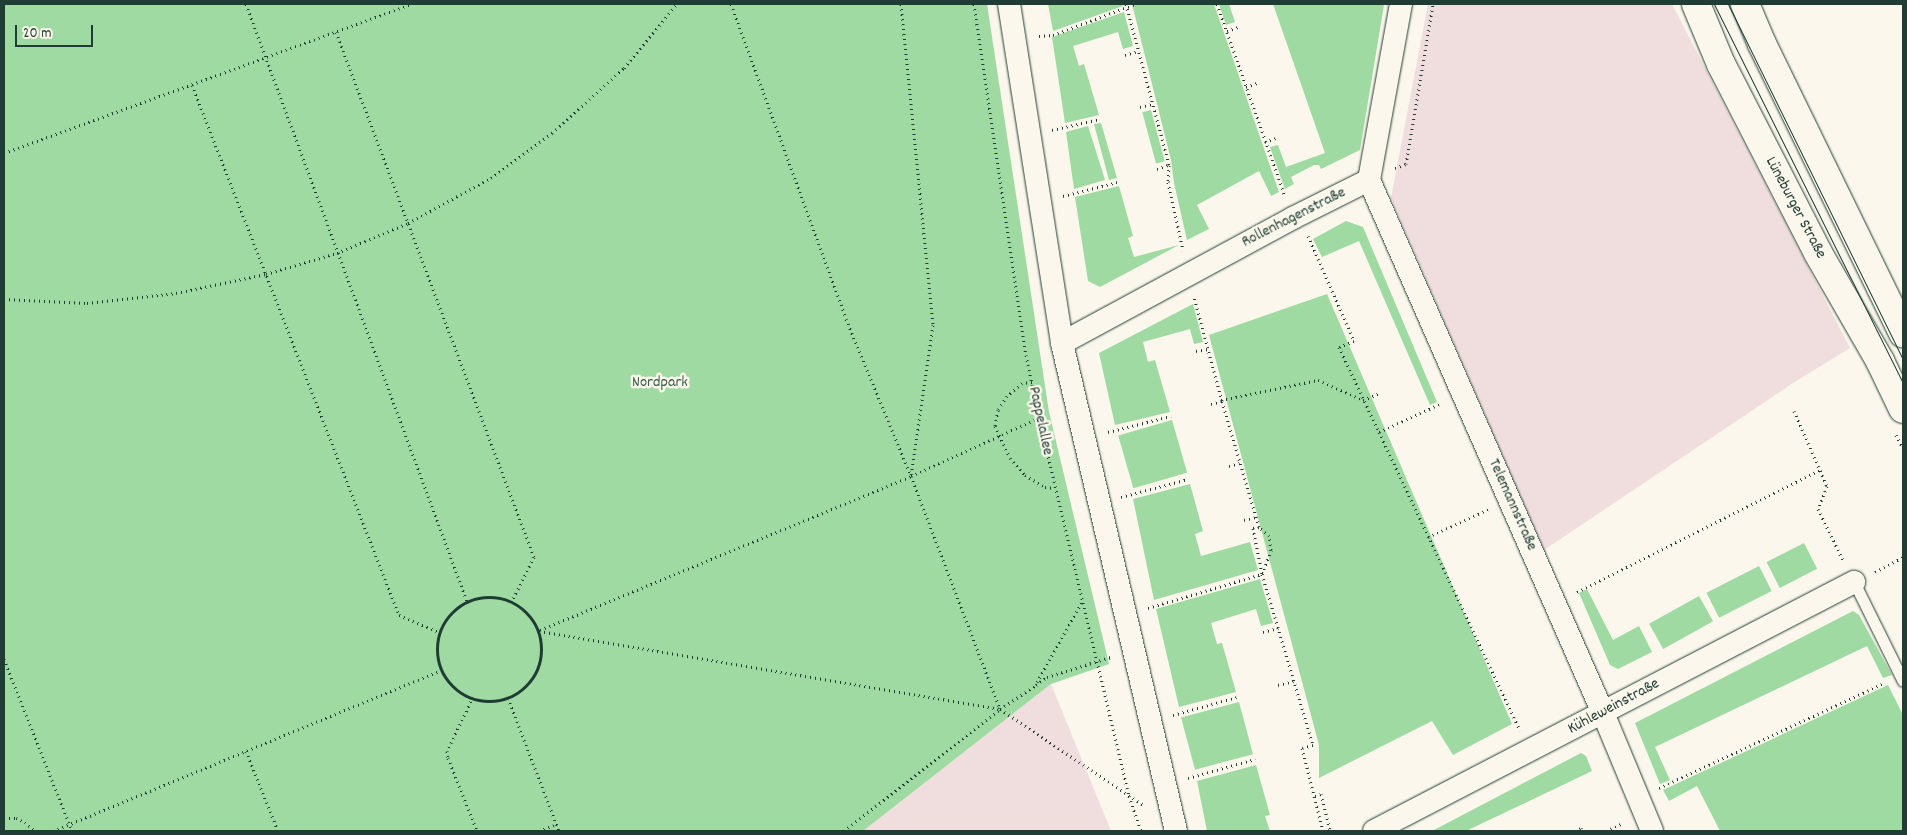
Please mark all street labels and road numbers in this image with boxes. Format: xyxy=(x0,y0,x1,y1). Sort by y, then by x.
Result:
street label: Lüneburger Straße xyxy=(1760,154,1830,262)
street label: Rollenhagenstraße xyxy=(1239,184,1349,252)
street label: Pappelallee xyxy=(1023,385,1057,457)
street label: Telemannstraße xyxy=(1483,456,1541,554)
street label: Kühleweinstraße xyxy=(1565,675,1663,739)

